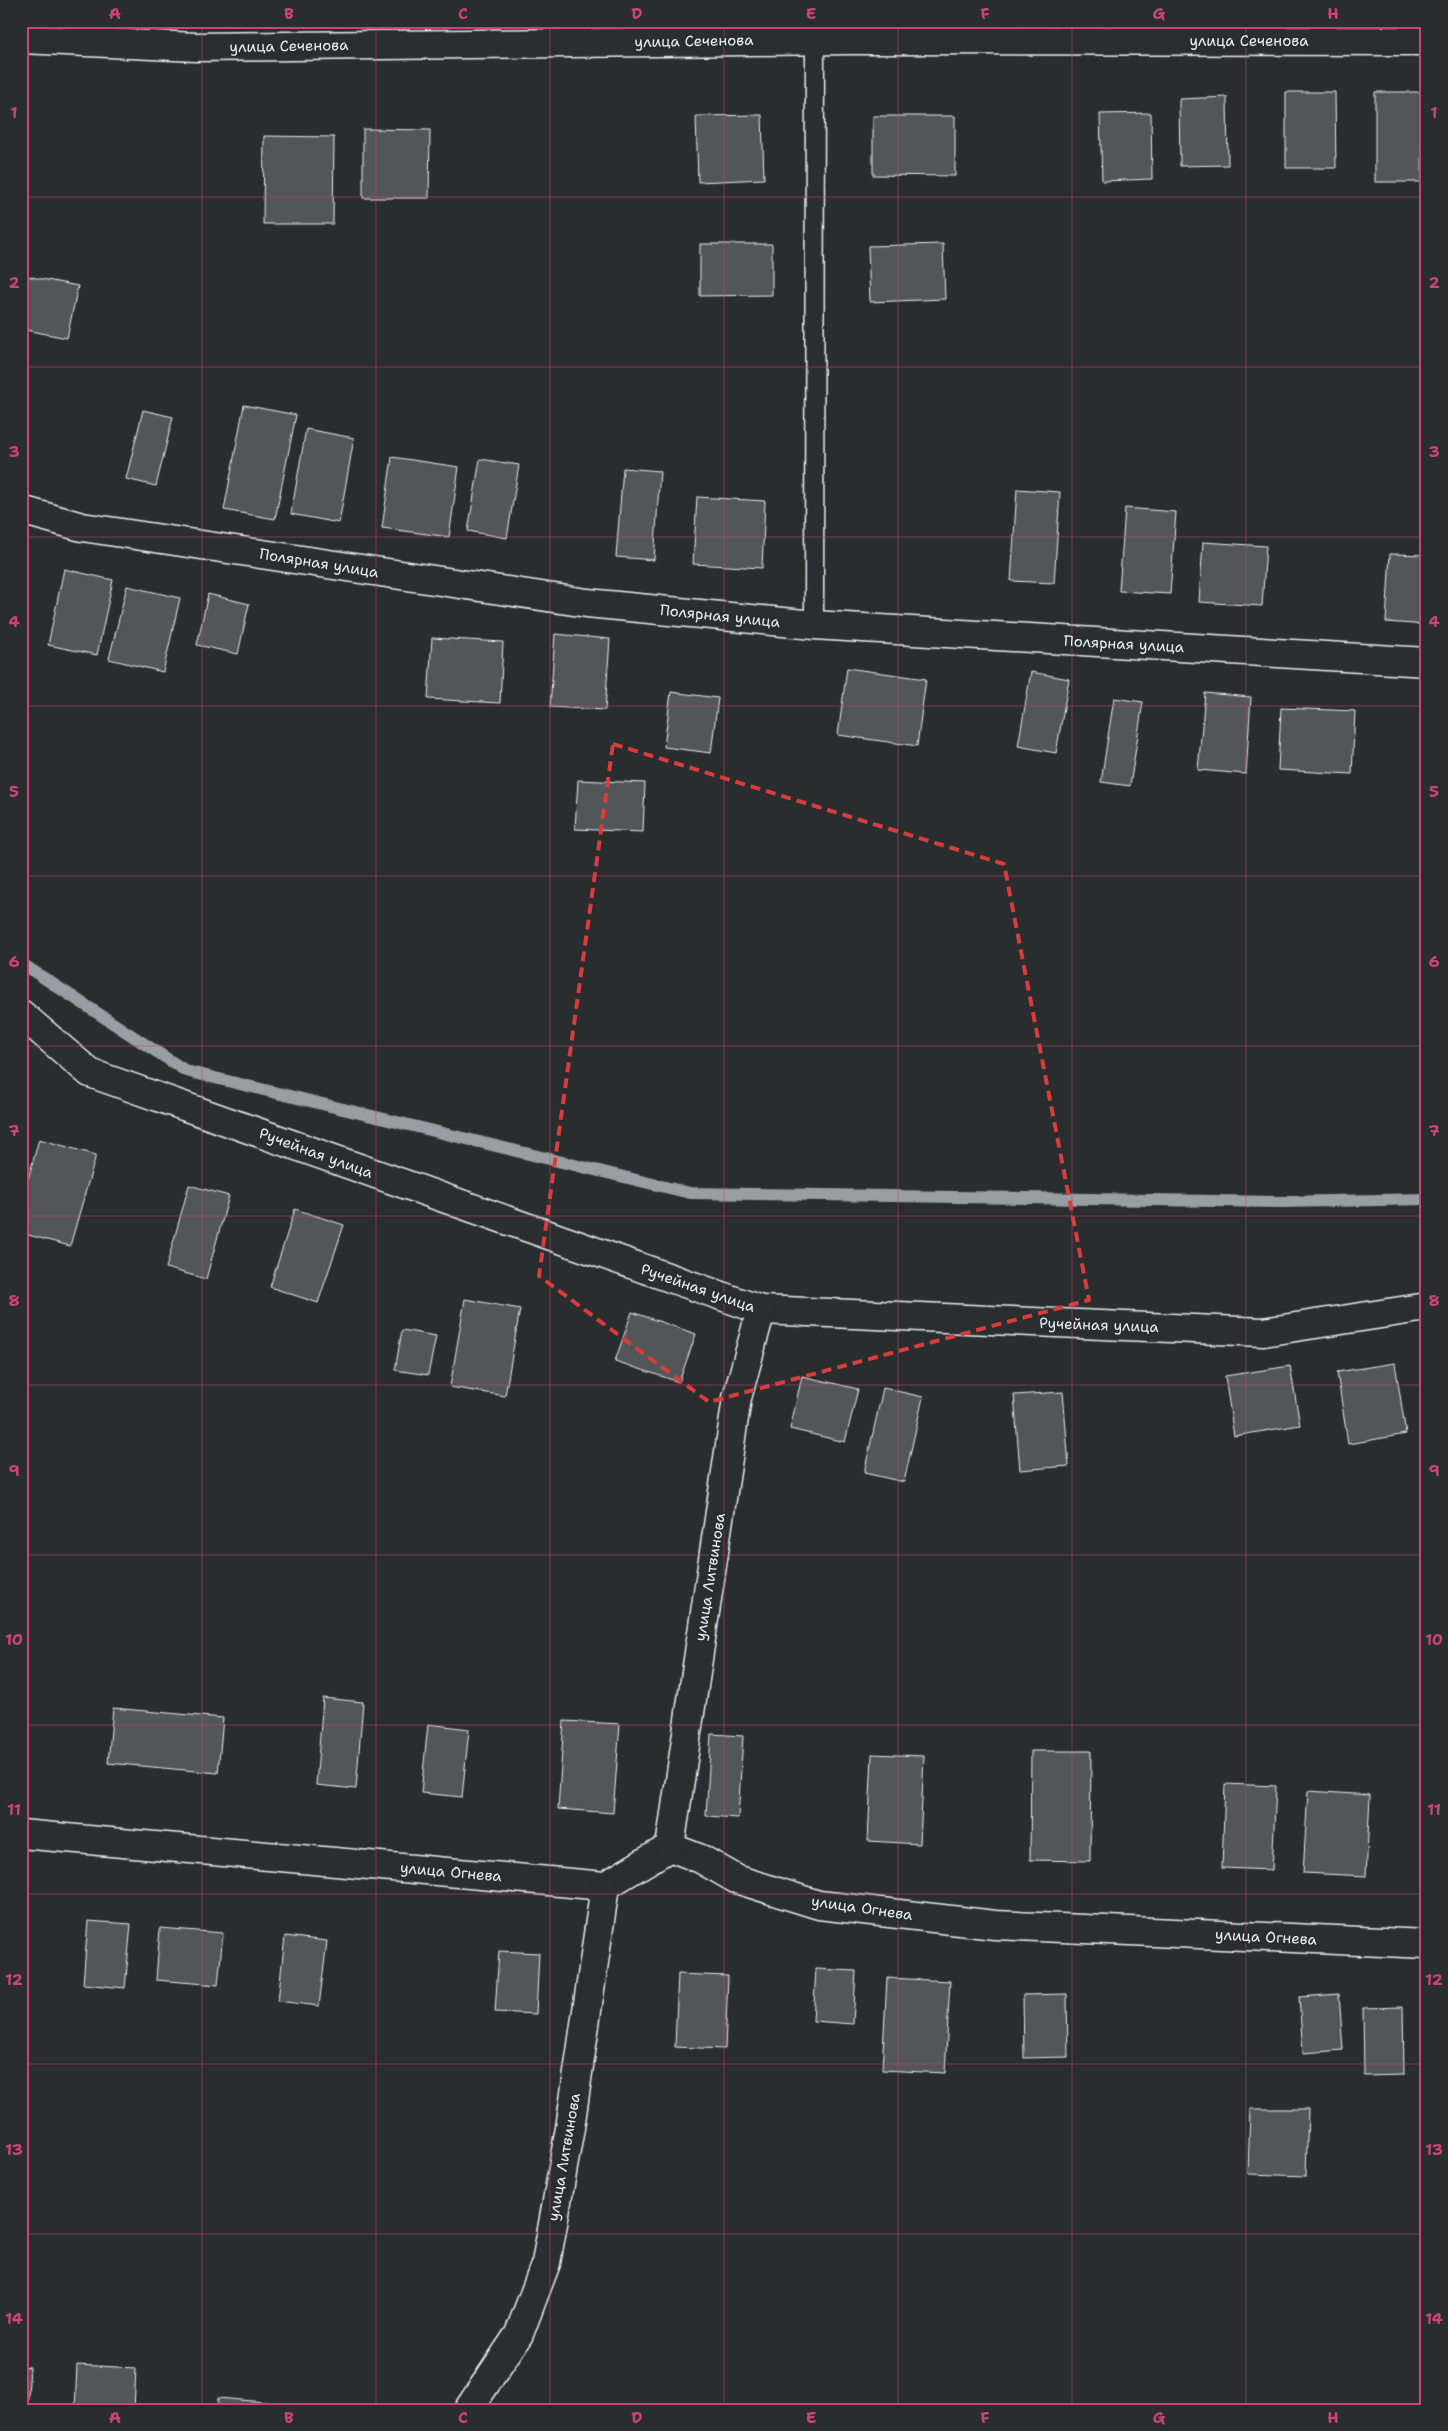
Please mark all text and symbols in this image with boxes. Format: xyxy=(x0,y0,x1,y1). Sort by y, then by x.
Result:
text: A xyxy=(109,3,121,24)
text: B xyxy=(284,3,294,24)
text: C xyxy=(458,3,468,24)
text: D xyxy=(631,3,643,24)
text: E xyxy=(806,3,816,24)
text: F xyxy=(980,3,990,24)
text: G xyxy=(1153,3,1166,24)
text: H xyxy=(1327,3,1339,24)
street label: улица Сеченова xyxy=(634,30,754,52)
street label: улица Сеченова xyxy=(1189,31,1309,51)
street label: улица Сеченова xyxy=(229,35,349,57)
text: 1 xyxy=(10,102,18,123)
text: 1 xyxy=(1430,102,1438,123)
text: 2 xyxy=(8,272,20,293)
text: 2 xyxy=(1428,272,1440,293)
text: 3 xyxy=(8,441,20,462)
text: 3 xyxy=(1428,441,1440,462)
street label: Полярная улица xyxy=(258,544,381,582)
street label: Полярная улица xyxy=(659,600,782,632)
text: 4 xyxy=(8,611,20,632)
text: 4 xyxy=(1428,611,1440,632)
street label: Полярная улица xyxy=(1063,631,1185,657)
text: 5 xyxy=(9,781,19,802)
text: 5 xyxy=(1429,781,1439,802)
text: 6 xyxy=(8,951,20,972)
text: 6 xyxy=(1428,951,1440,972)
text: 7 xyxy=(8,1120,20,1141)
text: 7 xyxy=(1428,1120,1440,1141)
street label: Ручейная улица xyxy=(256,1123,376,1183)
street label: Ручейная улица xyxy=(638,1259,759,1317)
text: 8 xyxy=(8,1290,20,1311)
text: 8 xyxy=(1428,1290,1440,1311)
street label: Ручейная улица xyxy=(1039,1313,1160,1337)
text: 9 xyxy=(8,1460,20,1481)
text: 9 xyxy=(1428,1460,1440,1481)
street label: улица Литвинова xyxy=(690,1511,730,1643)
text: 10 xyxy=(5,1629,23,1650)
text: 10 xyxy=(1425,1629,1443,1650)
text: 11 xyxy=(7,1799,21,1820)
text: 11 xyxy=(1427,1799,1441,1820)
street label: улица Огнева xyxy=(399,1858,503,1886)
street label: улица Огнева xyxy=(810,1891,915,1925)
street label: улица Огнева xyxy=(1215,1924,1318,1950)
text: 12 xyxy=(5,1969,23,1990)
text: 12 xyxy=(1425,1969,1443,1990)
street label: улица Литвинова xyxy=(543,2091,585,2223)
text: 13 xyxy=(5,2139,23,2160)
text: 13 xyxy=(1425,2139,1443,2160)
text: 14 xyxy=(5,2308,23,2329)
text: 14 xyxy=(1425,2308,1443,2329)
text: A xyxy=(109,2407,121,2428)
text: B xyxy=(284,2407,294,2428)
text: C xyxy=(458,2407,468,2428)
text: D xyxy=(631,2407,643,2428)
text: E xyxy=(806,2407,816,2428)
text: F xyxy=(980,2407,990,2428)
text: G xyxy=(1153,2407,1166,2428)
text: H xyxy=(1327,2407,1339,2428)

